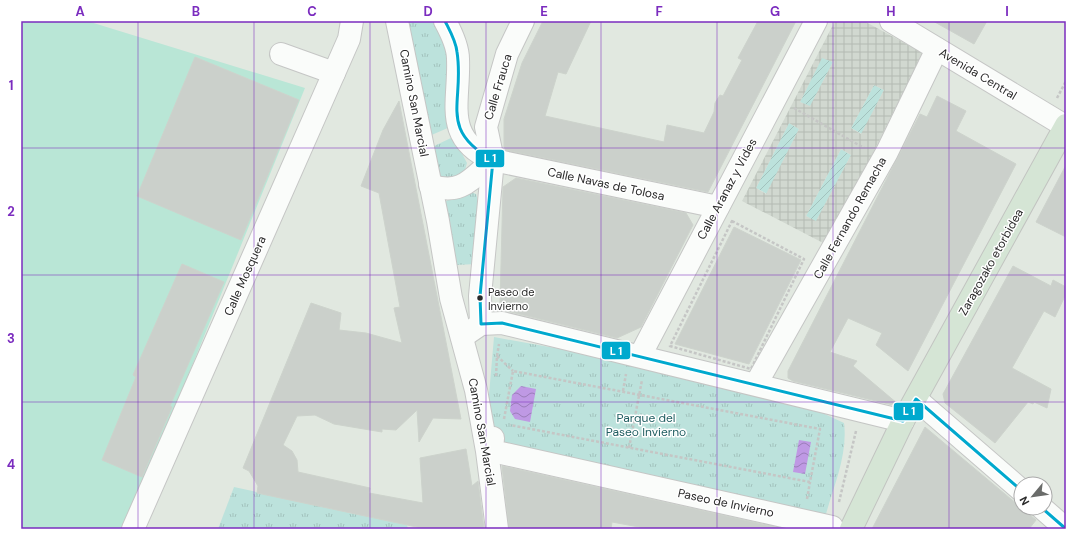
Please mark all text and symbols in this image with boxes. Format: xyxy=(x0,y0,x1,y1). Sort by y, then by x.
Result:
text: A xyxy=(75,3,85,20)
text: B xyxy=(192,3,200,20)
text: C xyxy=(307,3,317,20)
text: D xyxy=(423,3,433,20)
text: E xyxy=(540,3,548,20)
text: F xyxy=(655,3,663,20)
text: G xyxy=(770,3,780,20)
text: H xyxy=(886,3,896,20)
text: I xyxy=(1005,3,1009,20)
street label: Avenida Central xyxy=(936,45,1020,103)
street label: Camino San Marcial xyxy=(396,48,432,158)
street label: Calle Frauca xyxy=(480,52,516,122)
text: 1 xyxy=(9,77,13,94)
street label: Calle Aranaz y Vides xyxy=(693,136,761,242)
line badge: L 1 xyxy=(475,149,505,168)
text: L 1 xyxy=(484,151,496,165)
street label: Calle Fernando Remacha xyxy=(810,154,890,282)
street label: Calle Navas de Tolosa xyxy=(546,164,666,204)
text: 2 xyxy=(7,203,15,220)
street label: Zaragozako etorbidea xyxy=(955,206,1027,318)
street label: Calle Mosquera xyxy=(220,233,270,319)
place label: Paseo de Invierno xyxy=(488,285,534,313)
marker: Paseo de Invierno xyxy=(475,293,485,303)
text: 3 xyxy=(7,330,15,347)
line badge: L 1 xyxy=(601,341,631,360)
text: L 1 xyxy=(610,344,622,358)
street label: Camino San Marcial xyxy=(465,377,499,487)
line badge: L 1 xyxy=(893,402,924,421)
text: L 1 xyxy=(903,404,915,418)
park label: Parque del Paseo Invierno xyxy=(606,410,686,440)
text: 4 xyxy=(7,456,15,473)
north arrow xyxy=(1013,476,1053,516)
street label: Paseo de Invierno xyxy=(676,485,776,521)
text: N xyxy=(1016,494,1032,508)

